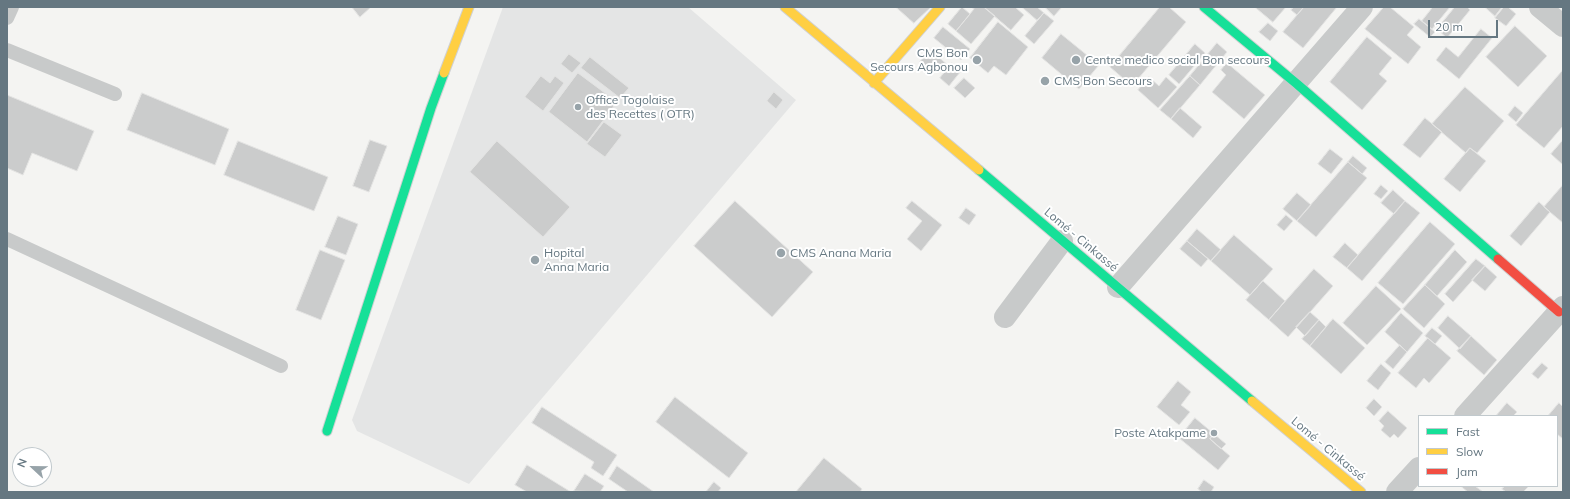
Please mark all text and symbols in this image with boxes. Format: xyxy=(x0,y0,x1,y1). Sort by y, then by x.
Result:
scale bar xyxy=(1430,12,1500,38)
text: 20 m xyxy=(1435,19,1463,34)
place label: CMS Bon Secours Agbonou xyxy=(870,46,968,74)
place label: Centre medico social Bon secours xyxy=(1085,53,1270,67)
marker: CMS Bon Secours Agbonou xyxy=(971,54,983,66)
marker: Centre medico social Bon secours xyxy=(1070,54,1082,66)
place label: CMS Bon Secours xyxy=(1054,74,1152,88)
marker: CMS Bon Secours xyxy=(1039,75,1051,87)
place label: Office Togolaise des Recettes ( OTR) xyxy=(586,93,695,121)
marker: Office Togolaise des Recettes ( OTR) xyxy=(573,102,583,112)
street label: Lomé - Cinkassé xyxy=(1041,205,1121,275)
place label: Hopital Anna Maria xyxy=(544,246,609,274)
place label: CMS Anana Maria xyxy=(790,246,891,260)
marker: CMS Anana Maria xyxy=(775,247,787,259)
marker: Hopital Anna Maria xyxy=(529,254,541,266)
street label: Lomé - Cinkassé xyxy=(1288,414,1368,484)
legend xyxy=(1418,415,1558,487)
text: Fast xyxy=(1456,424,1480,439)
place label: Poste Atakpame xyxy=(1114,426,1206,440)
marker: Poste Atakpame xyxy=(1209,428,1219,438)
text: Slow xyxy=(1456,444,1484,459)
north arrow xyxy=(12,447,52,487)
text: N xyxy=(14,456,30,469)
text: Jam xyxy=(1456,464,1478,479)

